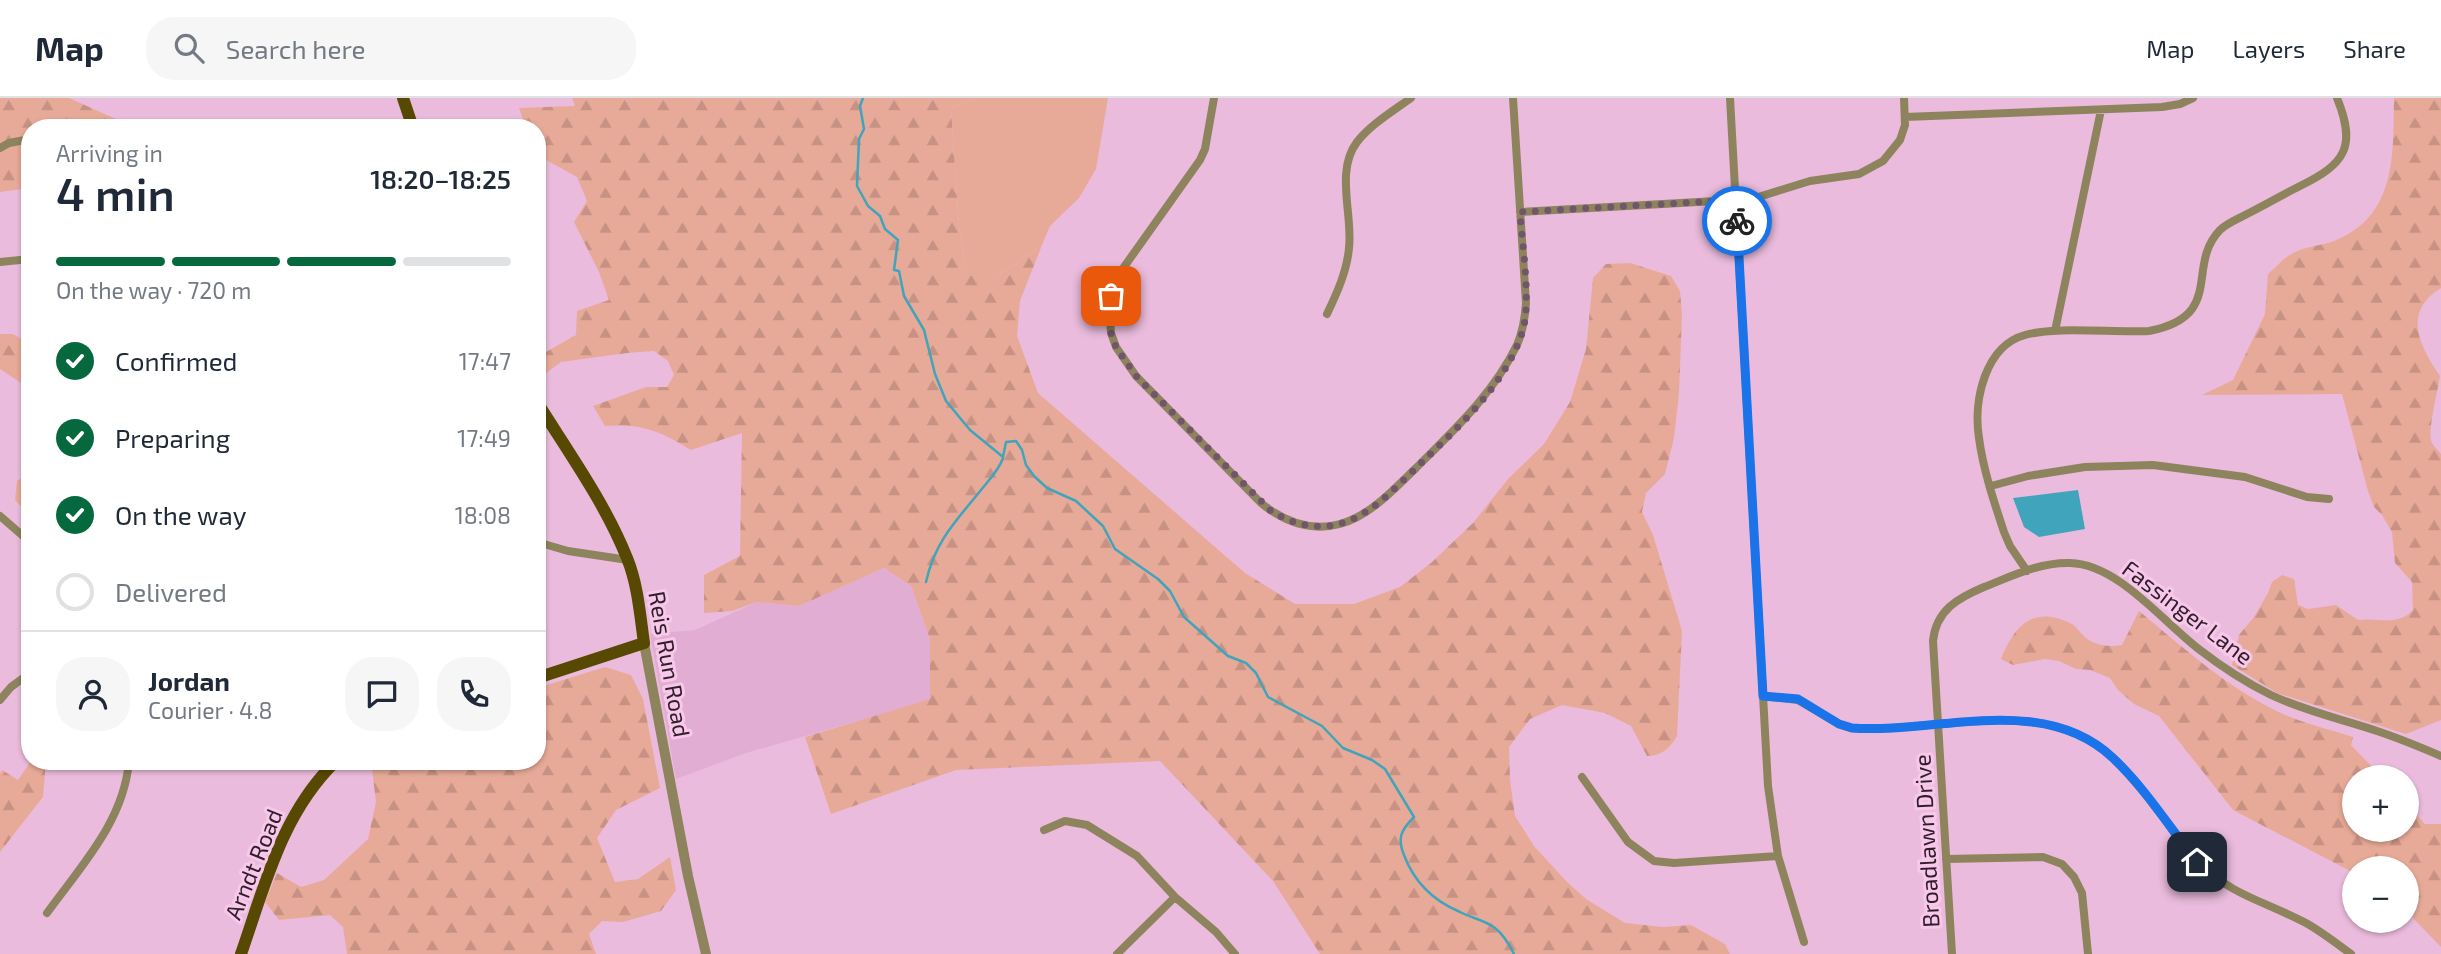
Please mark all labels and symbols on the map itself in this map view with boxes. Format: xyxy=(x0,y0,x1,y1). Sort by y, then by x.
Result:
courier xyxy=(1702,186,1772,256)
pin xyxy=(1081,266,1141,326)
street label: Fassinger Lane xyxy=(2117,554,2259,670)
street label: Reis Run Road xyxy=(643,589,697,739)
street label: Broadlawn Drive xyxy=(1907,754,1945,928)
street label: Arndt Road xyxy=(218,805,288,923)
pin xyxy=(2167,832,2227,892)

